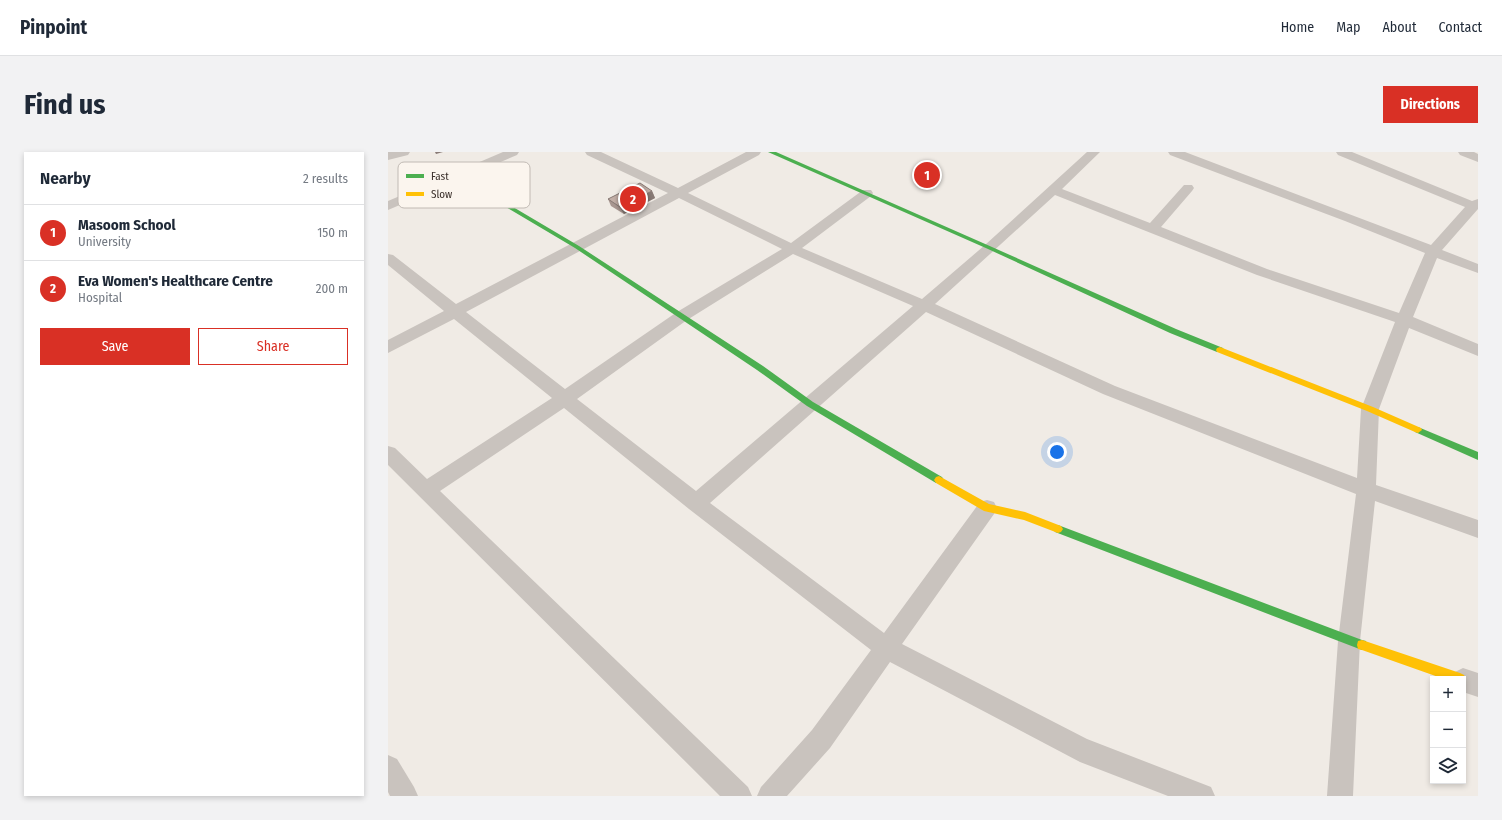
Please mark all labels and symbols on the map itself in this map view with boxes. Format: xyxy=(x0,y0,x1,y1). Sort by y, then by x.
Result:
pin: 1 xyxy=(914,160,940,190)
legend xyxy=(398,162,530,208)
text: Fast xyxy=(431,170,449,183)
pin: 2 xyxy=(620,184,646,214)
text: Slow xyxy=(431,188,452,201)
your location xyxy=(1047,442,1067,462)

